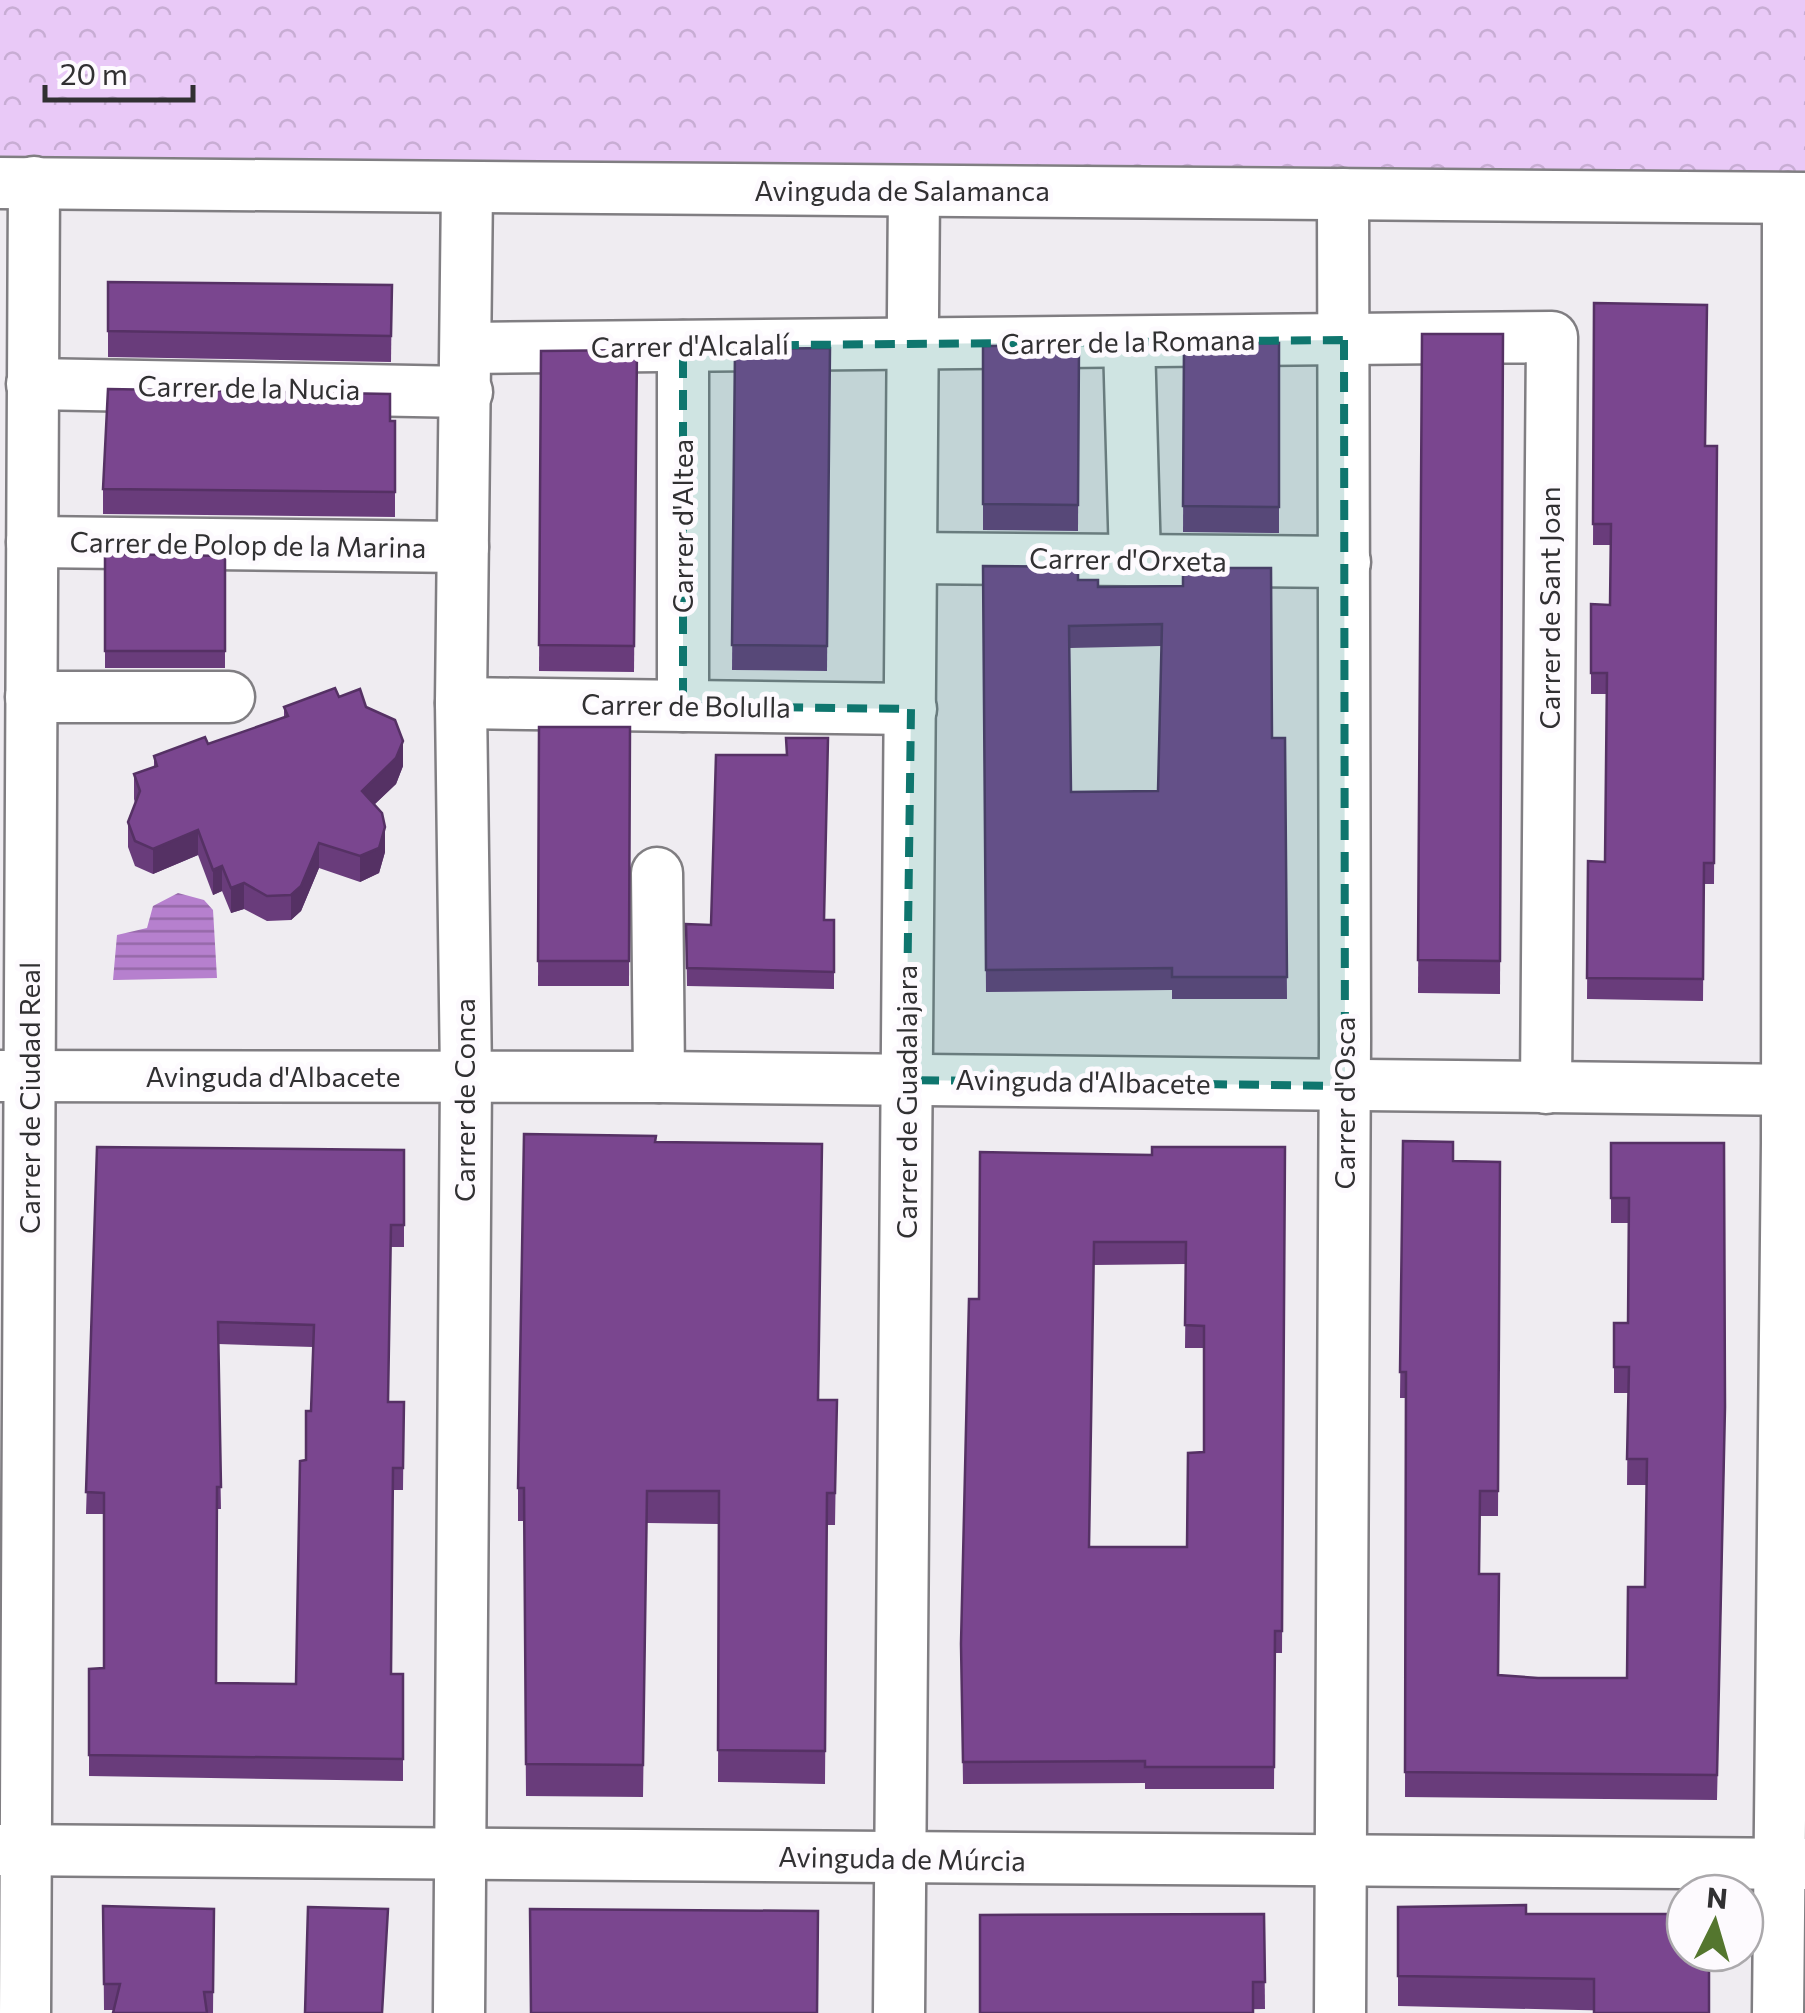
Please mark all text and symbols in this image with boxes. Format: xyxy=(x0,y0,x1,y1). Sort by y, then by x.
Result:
scale bar xyxy=(45,40,192,102)
text: 20 m xyxy=(60,54,128,91)
street label: Avinguda de Salamanca xyxy=(754,173,1050,207)
street label: Carrer de la Romana xyxy=(1000,322,1256,360)
street label: Carrer d'Alcalalí xyxy=(591,326,790,364)
street label: Carrer de la Nucia xyxy=(137,368,361,406)
street label: Carrer d'Altea xyxy=(665,439,699,613)
street label: Carrer de Sant Joan xyxy=(1532,487,1566,729)
street label: Carrer de Polop de la Marina xyxy=(69,524,427,564)
street label: Carrer d'Orxeta xyxy=(1029,540,1227,578)
street label: Carrer de Bolulla xyxy=(581,686,791,724)
street label: Carrer de Ciudad Real xyxy=(12,962,46,1234)
street label: Carrer de Guadalajara xyxy=(889,965,923,1239)
street label: Carrer de Conca xyxy=(447,998,481,1202)
street label: Carrer d'Osca xyxy=(1327,1017,1361,1189)
street label: Avinguda d'Albacete xyxy=(145,1059,401,1093)
street label: Avinguda d'Albacete xyxy=(955,1062,1211,1100)
street label: Avinguda de Múrcia xyxy=(778,1839,1026,1877)
north arrow xyxy=(1665,1873,1765,1973)
text: N xyxy=(1705,1879,1729,1915)

